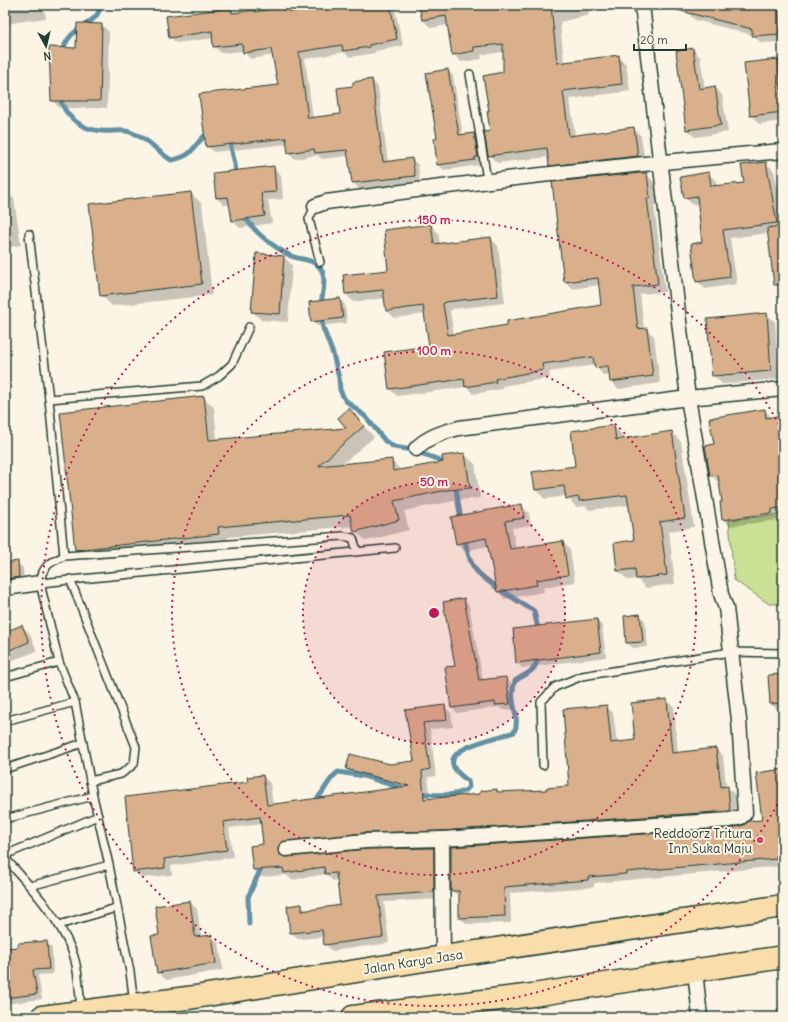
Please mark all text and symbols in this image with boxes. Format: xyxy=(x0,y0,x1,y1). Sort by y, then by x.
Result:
north arrow xyxy=(26,26,66,66)
scale bar xyxy=(634,26,686,52)
text: 20 m xyxy=(640,32,668,47)
text: N xyxy=(43,48,52,63)
text: 150 m xyxy=(418,212,451,227)
text: 100 m xyxy=(417,343,451,358)
text: 50 m xyxy=(420,474,449,489)
centre of rings xyxy=(427,606,441,620)
place label: Reddoorz Tritura Inn Suka Maju xyxy=(654,825,752,857)
marker: Reddoorz Tritura Inn Suka Maju xyxy=(755,835,765,845)
street label: Jalan Karya Jasa xyxy=(362,946,464,978)

